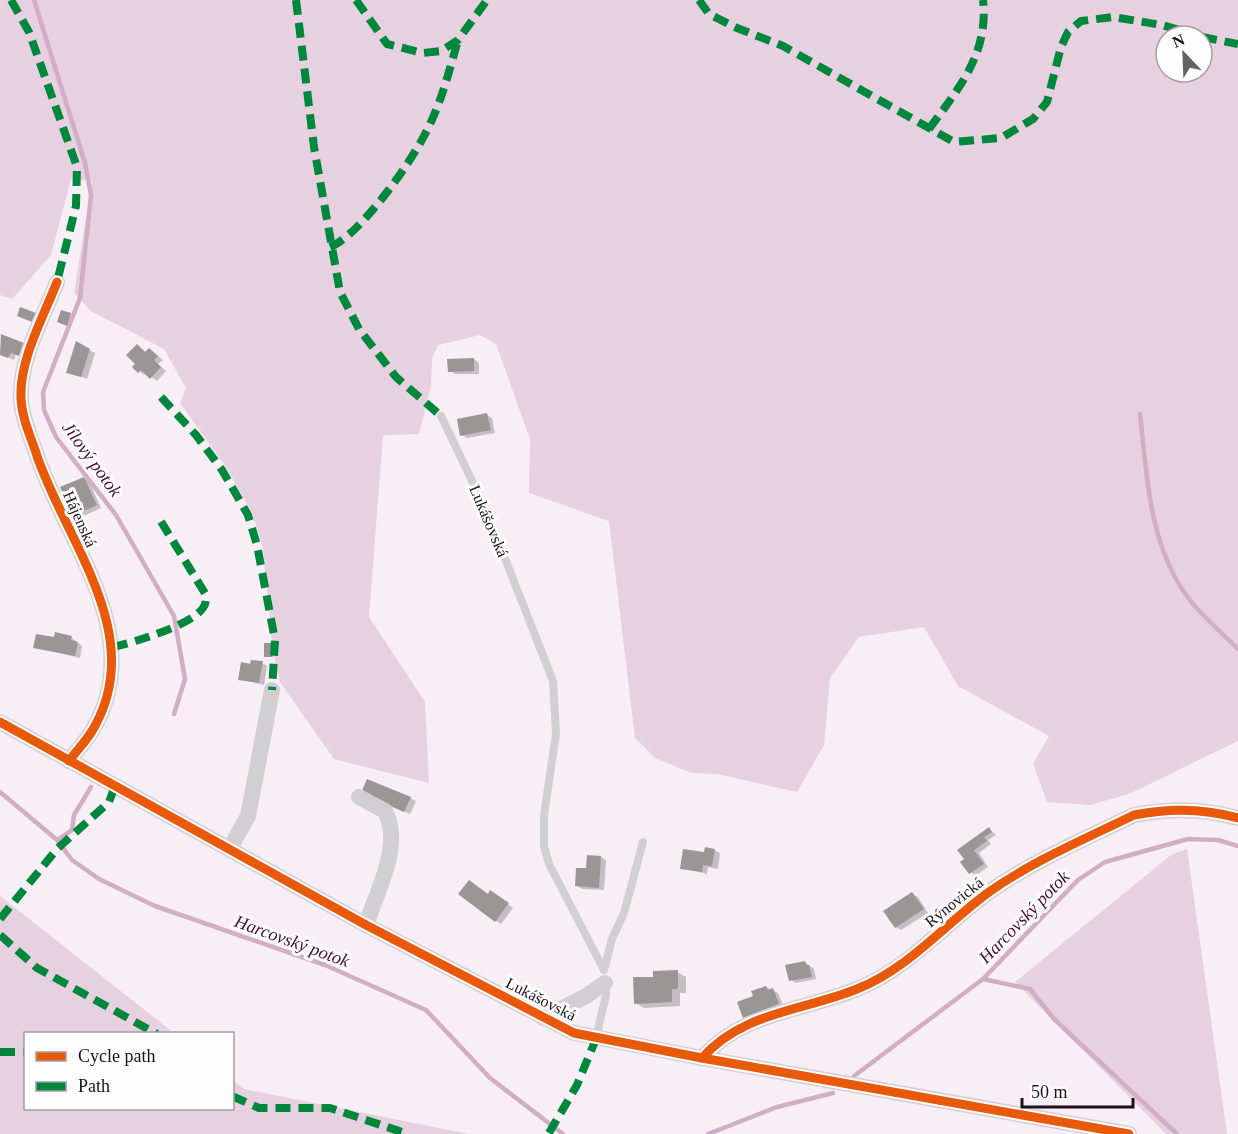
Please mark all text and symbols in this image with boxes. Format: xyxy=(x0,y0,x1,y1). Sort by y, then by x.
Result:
north arrow xyxy=(1154,24,1214,84)
text: N xyxy=(1170,30,1187,51)
water label: Jílový potok xyxy=(58,418,126,501)
street label: Lukášovská xyxy=(466,482,512,560)
street label: Hájenská xyxy=(59,488,100,550)
water label: Harcovský potok xyxy=(974,866,1074,968)
street label: Rýnovická xyxy=(922,874,987,931)
water label: Harcovský potok xyxy=(231,911,353,971)
street label: Lukášovská xyxy=(503,974,579,1024)
legend xyxy=(24,1032,234,1110)
text: Cycle path xyxy=(78,1046,155,1066)
scale bar xyxy=(1022,1071,1133,1109)
text: Path xyxy=(78,1076,110,1096)
text: 50 m xyxy=(1031,1082,1068,1102)

